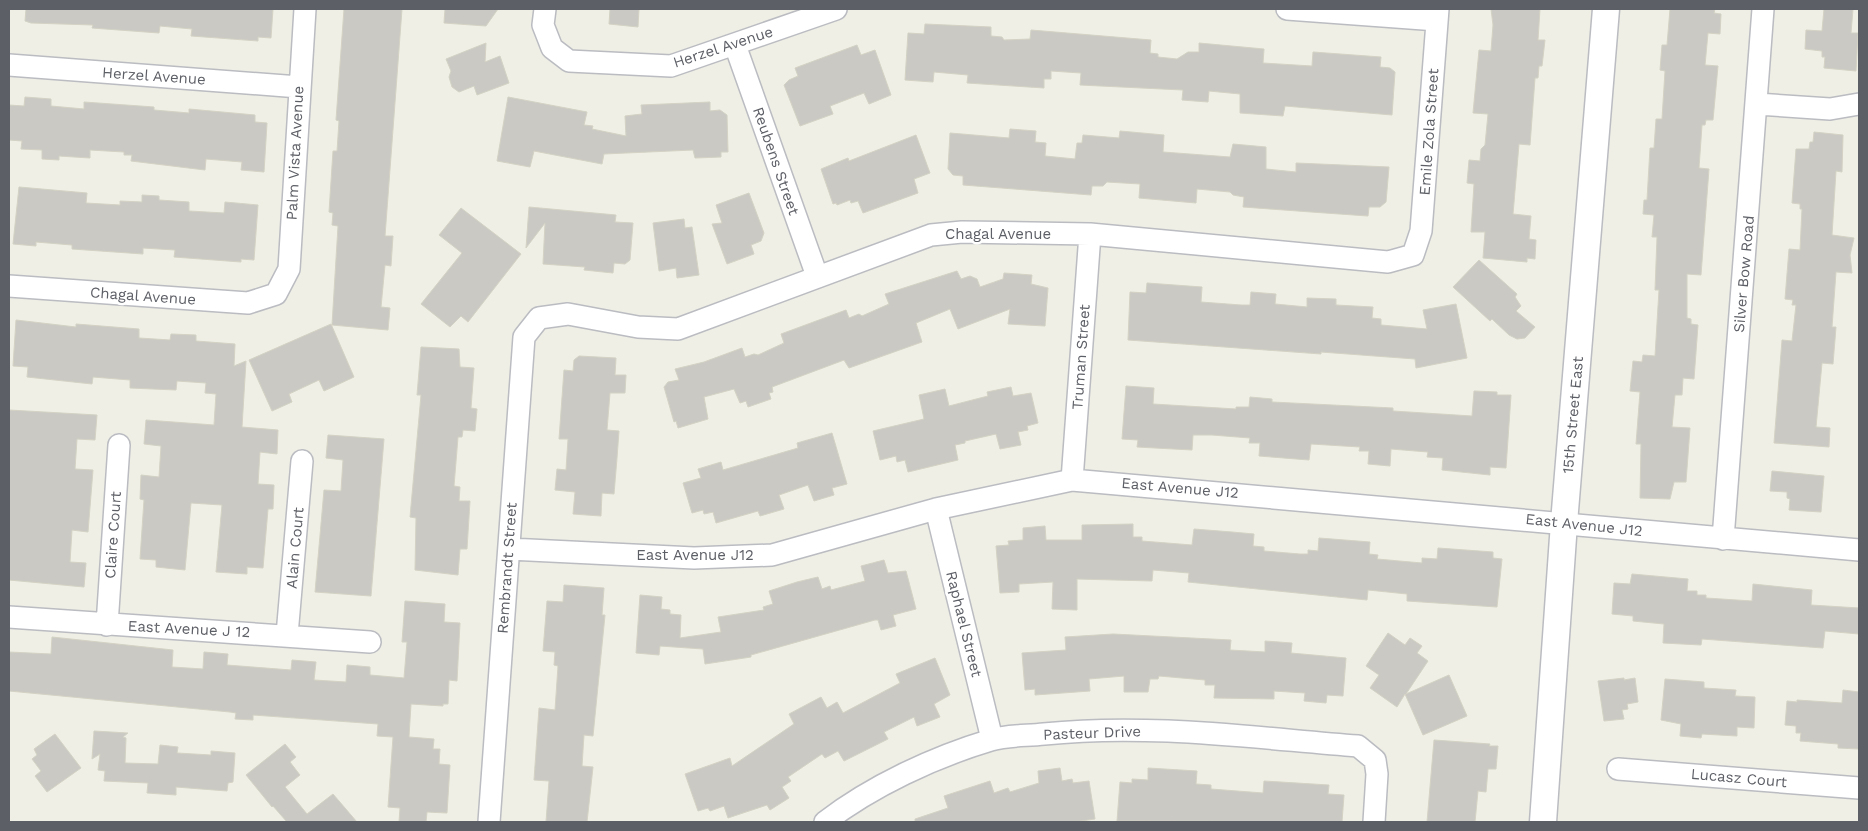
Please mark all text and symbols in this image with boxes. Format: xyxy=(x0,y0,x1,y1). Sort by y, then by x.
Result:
street label: Herzel Avenue xyxy=(671,22,775,72)
street label: Herzel Avenue xyxy=(102,63,206,89)
street label: Emile Zola Street xyxy=(1416,67,1442,196)
street label: Palm Vista Avenue xyxy=(282,85,308,221)
street label: Reubens Street xyxy=(749,105,803,218)
street label: Silver Bow Road xyxy=(1730,215,1758,333)
street label: Chagal Avenue xyxy=(945,225,1051,243)
street label: Chagal Avenue xyxy=(89,283,197,309)
street label: Truman Street xyxy=(1068,303,1094,410)
street label: 15th Street East xyxy=(1559,355,1587,474)
street label: East Avenue J12 xyxy=(1121,474,1239,502)
street label: Claire Court xyxy=(101,490,125,579)
street label: Rembrandt Street xyxy=(493,501,521,634)
street label: Alain Court xyxy=(282,506,308,590)
street label: East Avenue J12 xyxy=(1525,510,1643,540)
street label: East Avenue J12 xyxy=(636,546,754,564)
street label: Raphael Street xyxy=(942,569,986,680)
street label: East Avenue J 12 xyxy=(127,617,251,641)
street label: Pasteur Drive xyxy=(1043,722,1141,744)
street label: Lucasz Court xyxy=(1690,765,1789,791)

